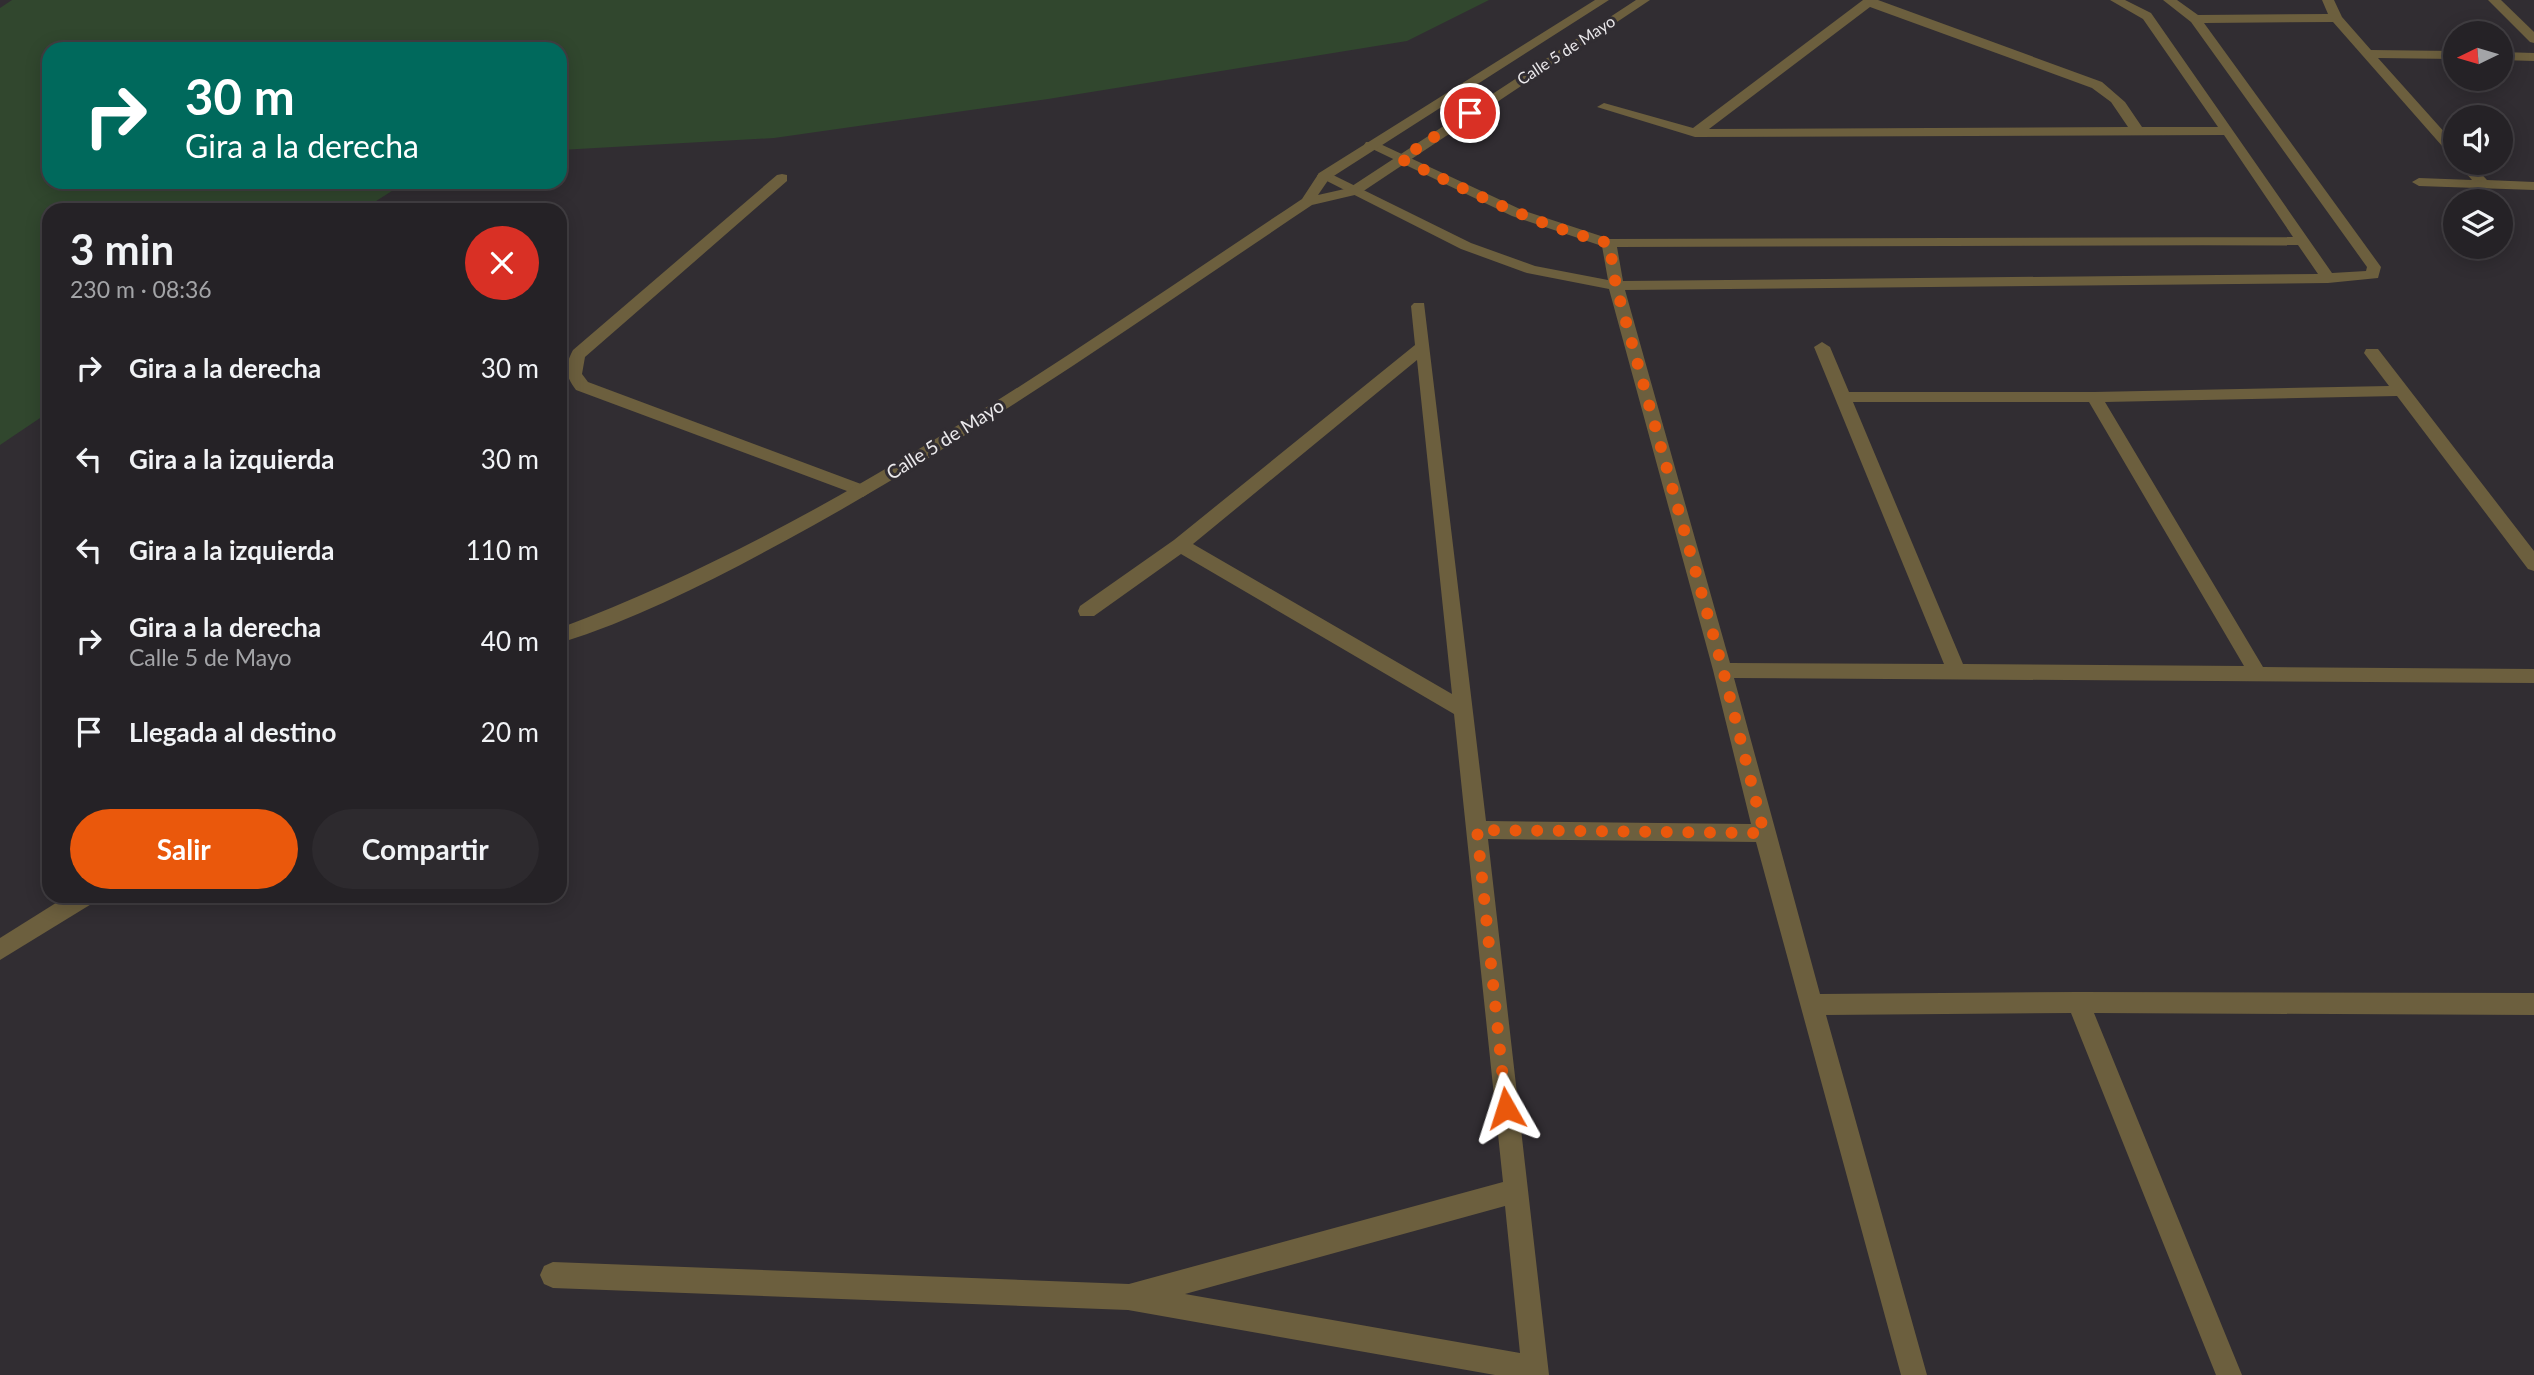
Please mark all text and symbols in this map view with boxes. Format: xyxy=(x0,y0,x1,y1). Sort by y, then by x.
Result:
street label: Calle 5 de Mayo xyxy=(1513,11,1618,88)
north arrow xyxy=(2443,21,2513,91)
map controls xyxy=(2443,21,2513,259)
text: 30 m xyxy=(185,67,295,125)
icon: right xyxy=(70,70,161,161)
pin xyxy=(1440,83,1500,143)
icon: arrive xyxy=(1451,94,1489,132)
button: sound xyxy=(2443,105,2513,175)
text: Gira a la derecha xyxy=(185,126,419,165)
button: layers xyxy=(2443,189,2513,259)
text: 3 min xyxy=(70,224,174,274)
button: close xyxy=(465,226,539,300)
text: 230 m · 08:36 xyxy=(70,275,212,303)
icon: right xyxy=(70,349,108,387)
text: Gira a la derecha xyxy=(129,352,321,384)
text: 30 m xyxy=(481,352,539,384)
street label: Calle 5 de Mayo xyxy=(882,393,1008,484)
icon: left xyxy=(70,440,108,478)
text: Gira a la izquierda xyxy=(129,443,335,475)
text: 30 m xyxy=(481,443,539,475)
icon: left xyxy=(70,531,108,569)
text: Gira a la izquierda xyxy=(129,534,335,566)
text: 110 m xyxy=(466,534,539,566)
text: Gira a la derecha xyxy=(129,611,321,643)
icon: right xyxy=(70,622,108,660)
text: 40 m xyxy=(481,625,539,657)
text: Calle 5 de Mayo xyxy=(129,643,292,671)
icon: arrive xyxy=(70,713,108,751)
text: Llegada al destino xyxy=(129,716,336,748)
text: 20 m xyxy=(481,716,539,748)
button: Salir xyxy=(70,809,298,889)
button: Compartir xyxy=(312,809,539,889)
position arrow xyxy=(1469,1071,1543,1145)

